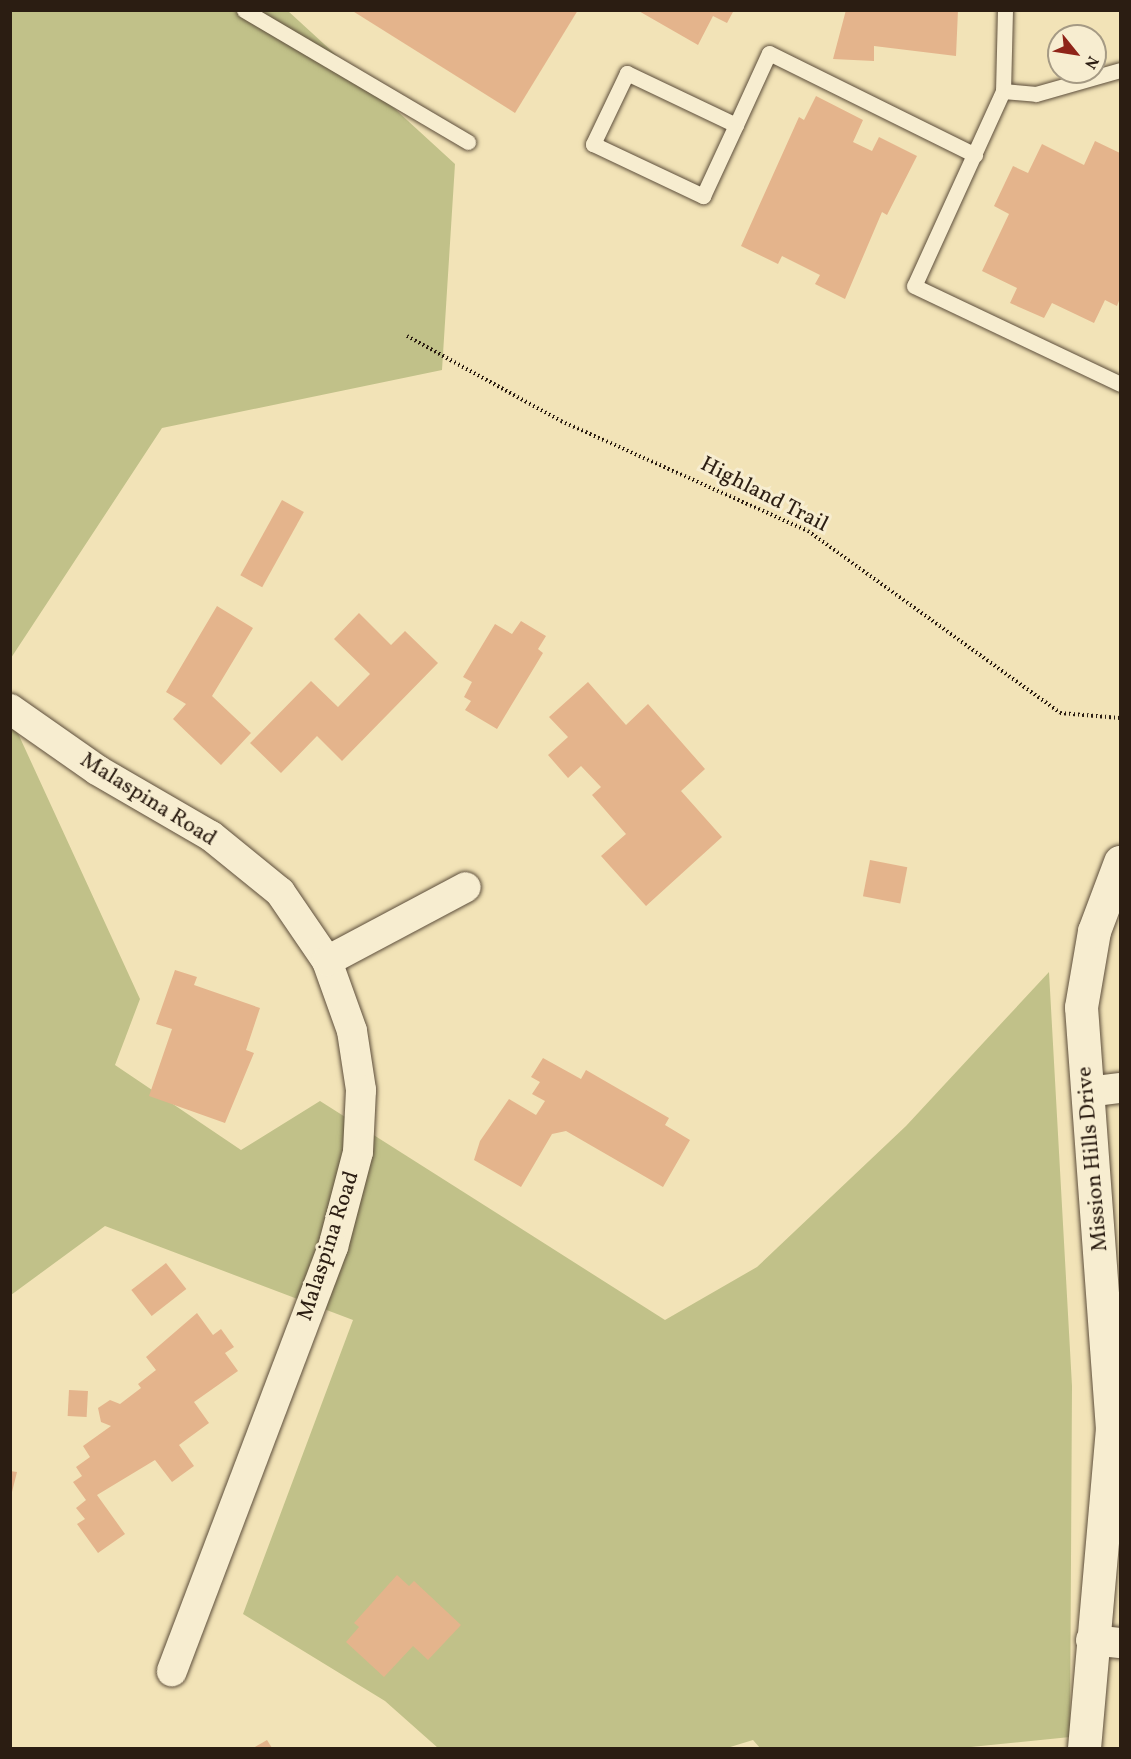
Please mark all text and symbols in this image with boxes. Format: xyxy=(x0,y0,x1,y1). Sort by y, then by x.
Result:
north arrow xyxy=(1047,24,1107,84)
text: N xyxy=(1078,51,1103,73)
street label: Highland Trail xyxy=(695,451,833,539)
street label: Malaspina Road xyxy=(75,748,221,852)
street label: Mission Hills Drive xyxy=(1072,1065,1114,1253)
street label: Malaspina Road xyxy=(292,1168,366,1324)

